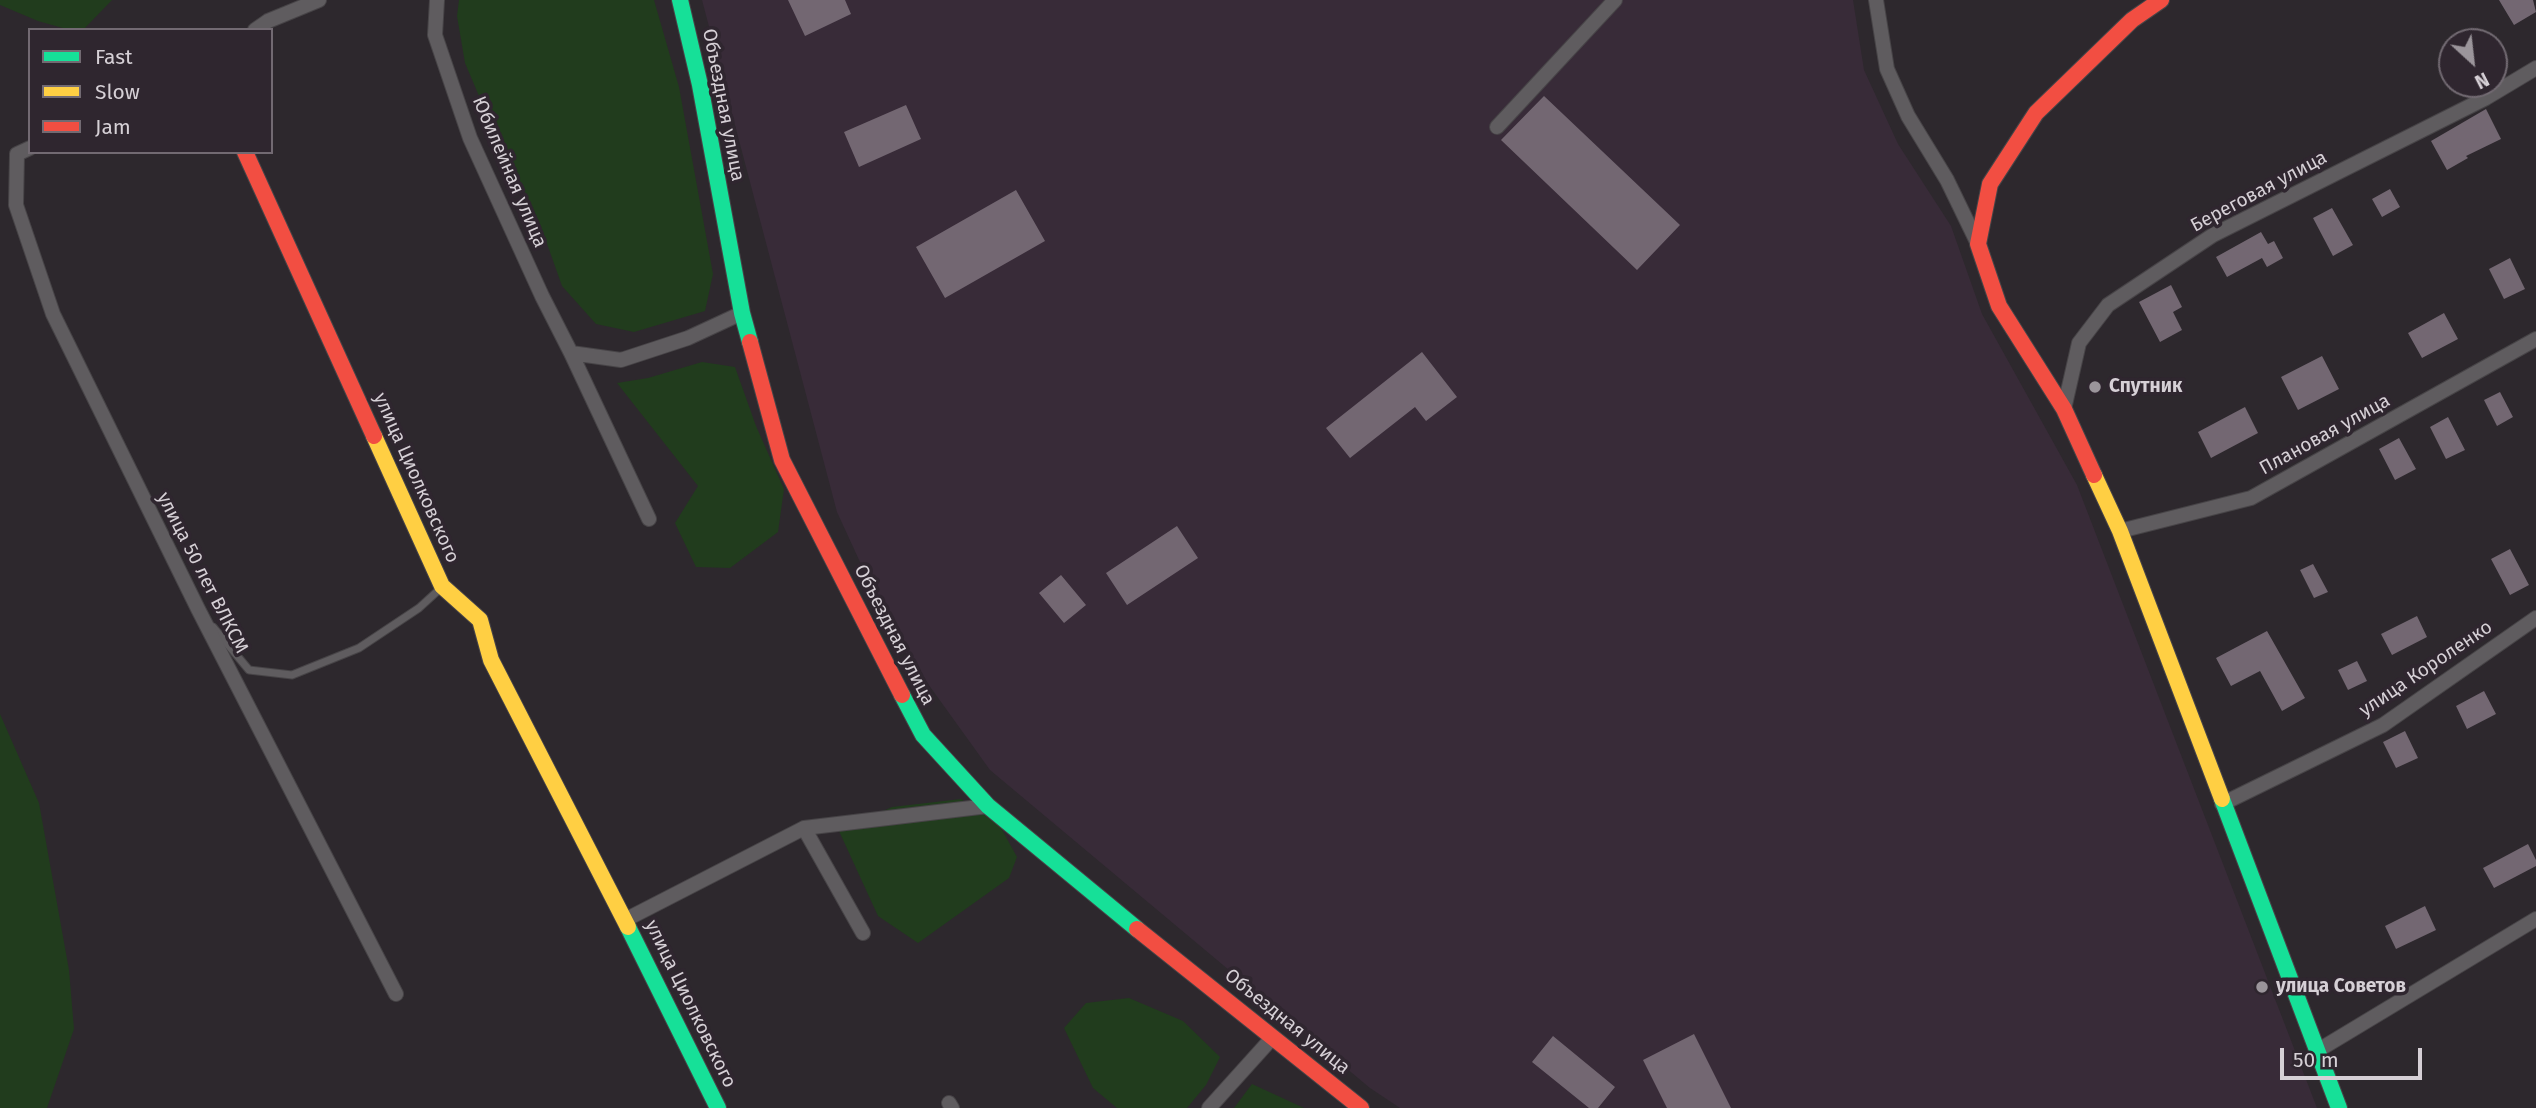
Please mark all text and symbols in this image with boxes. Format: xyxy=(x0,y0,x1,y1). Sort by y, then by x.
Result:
street label: Объездная улица xyxy=(697,27,749,183)
legend xyxy=(28,28,273,154)
north arrow xyxy=(2438,28,2508,98)
text: Fast xyxy=(95,44,133,70)
text: N xyxy=(2471,67,2493,93)
text: Slow xyxy=(95,79,140,105)
street label: Юбилейная улица xyxy=(467,93,551,251)
text: Jam xyxy=(95,114,131,140)
street label: Береговая улица xyxy=(2187,146,2331,238)
place label: Спутник xyxy=(2109,376,2182,398)
marker: Спутник xyxy=(2087,379,2103,395)
street label: улица Циолковского xyxy=(368,389,464,567)
street label: Плановая улица xyxy=(2256,390,2394,480)
street label: улица 50 лет ВЛКСМ xyxy=(151,489,253,657)
street label: Объездная улица xyxy=(849,561,939,709)
street label: улица Короленко xyxy=(2355,616,2497,722)
street label: улица Циолковского xyxy=(639,916,741,1092)
street label: Объездная улица xyxy=(1220,964,1354,1080)
place label: улица Советов xyxy=(2276,976,2406,998)
marker: улица Советов xyxy=(2254,979,2270,995)
scale bar xyxy=(2284,1034,2426,1078)
text: 50 m xyxy=(2293,1047,2339,1073)

